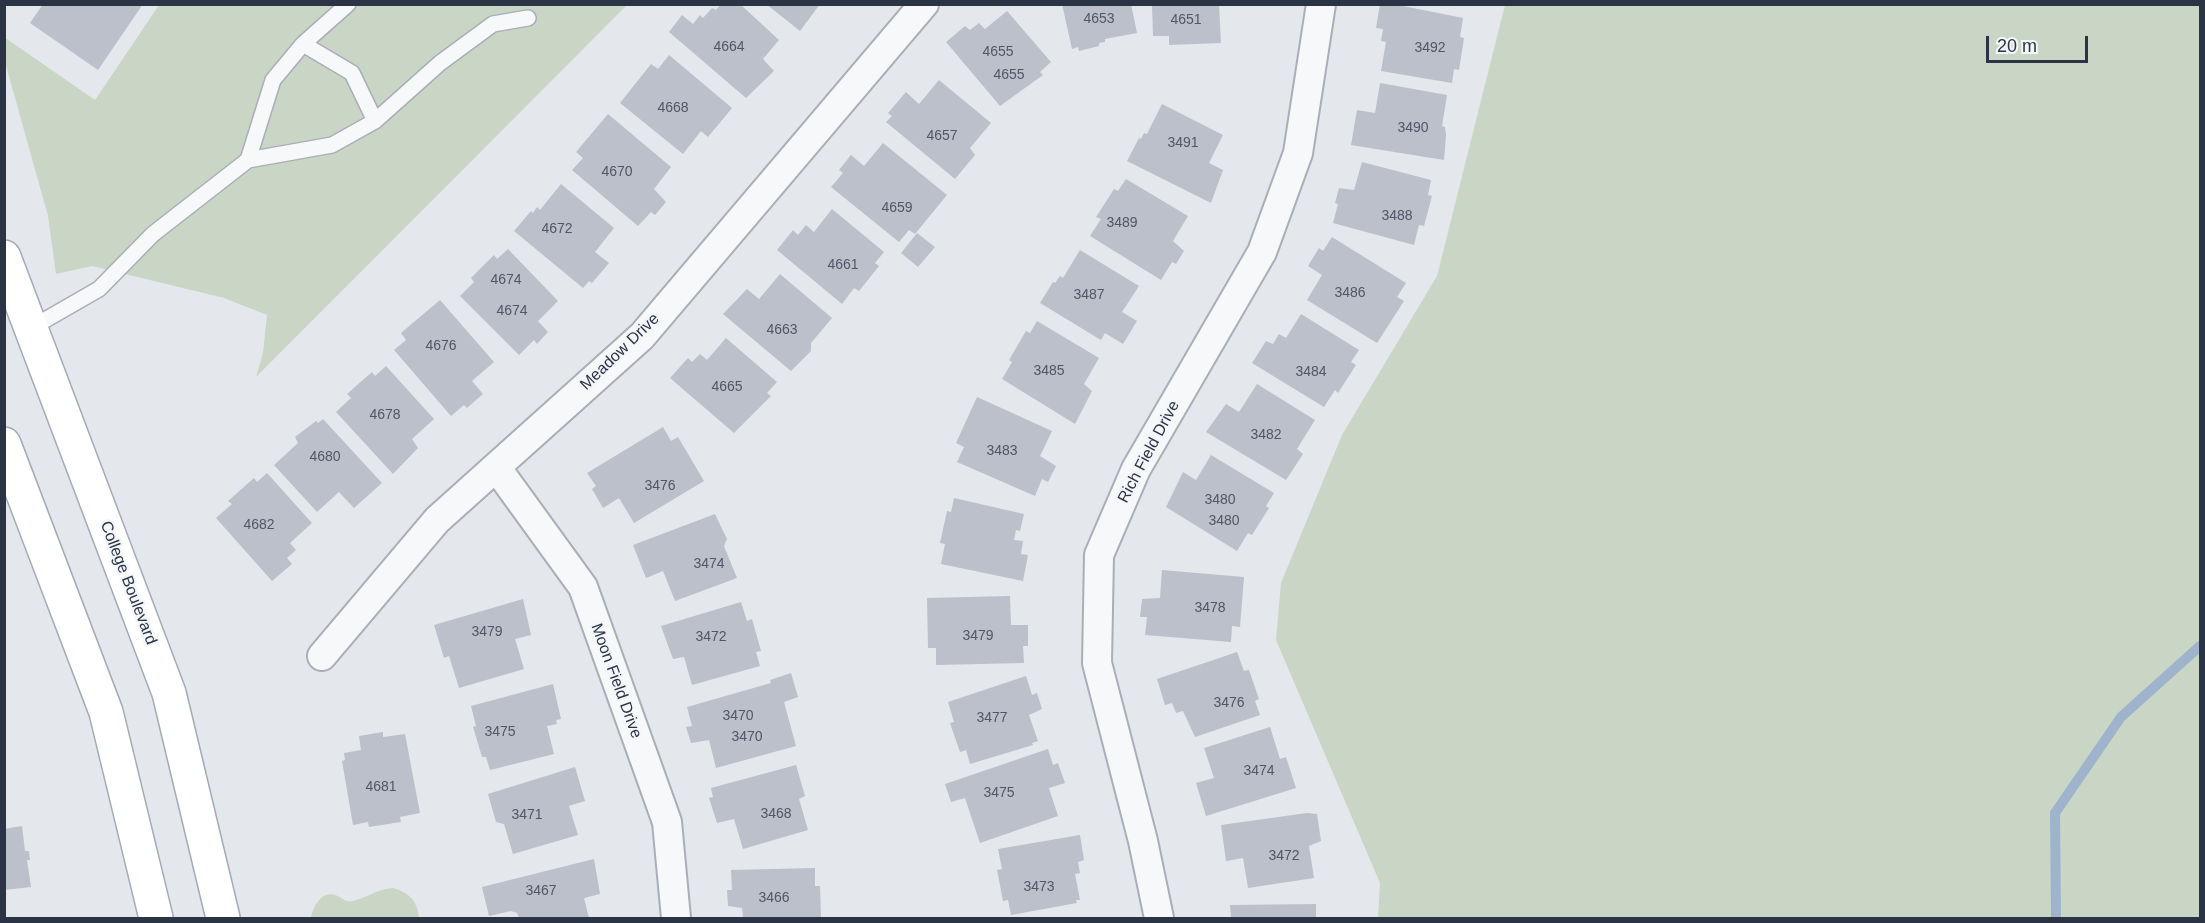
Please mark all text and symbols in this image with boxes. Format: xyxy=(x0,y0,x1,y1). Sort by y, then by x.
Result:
house number: 4653 xyxy=(1083,11,1115,27)
house number: 4651 xyxy=(1170,12,1202,28)
scale bar xyxy=(1989,24,2091,62)
text: 20 m xyxy=(1997,36,2037,56)
house number: 4664 xyxy=(713,39,745,55)
house number: 3492 xyxy=(1414,40,1446,56)
house number: 4655 xyxy=(982,44,1014,60)
house number: 4655 xyxy=(993,67,1025,83)
house number: 4668 xyxy=(657,100,689,116)
house number: 3490 xyxy=(1397,120,1429,136)
house number: 4657 xyxy=(926,128,958,144)
house number: 3491 xyxy=(1167,135,1199,151)
house number: 4670 xyxy=(601,164,633,180)
house number: 4659 xyxy=(881,200,913,216)
house number: 3488 xyxy=(1381,208,1413,224)
house number: 3489 xyxy=(1106,215,1138,231)
house number: 4672 xyxy=(541,221,573,237)
house number: 4661 xyxy=(827,257,859,273)
house number: 4674 xyxy=(490,272,522,288)
house number: 3486 xyxy=(1334,285,1366,301)
house number: 3487 xyxy=(1073,287,1105,303)
house number: 4674 xyxy=(496,303,528,319)
street label: Meadow Drive xyxy=(577,310,663,394)
house number: 4663 xyxy=(766,322,798,338)
house number: 4676 xyxy=(425,338,457,354)
house number: 3485 xyxy=(1033,363,1065,379)
house number: 3484 xyxy=(1295,364,1327,380)
house number: 4665 xyxy=(711,379,743,395)
street label: Rich Field Drive xyxy=(1114,398,1184,506)
house number: 4678 xyxy=(369,407,401,423)
house number: 3482 xyxy=(1250,427,1282,443)
house number: 3483 xyxy=(986,443,1018,459)
house number: 4680 xyxy=(309,449,341,465)
house number: 3476 xyxy=(644,478,676,494)
house number: 3480 xyxy=(1204,492,1236,508)
house number: 3480 xyxy=(1208,513,1240,529)
house number: 4682 xyxy=(243,517,275,533)
street label: College Boulevard xyxy=(96,519,160,647)
house number: 3474 xyxy=(693,556,725,572)
house number: 3478 xyxy=(1194,600,1226,616)
street label: Moon Field Drive xyxy=(586,621,646,741)
house number: 3479 xyxy=(471,624,503,640)
house number: 3479 xyxy=(962,628,994,644)
house number: 3472 xyxy=(695,629,727,645)
house number: 3476 xyxy=(1213,695,1245,711)
house number: 3470 xyxy=(722,708,754,724)
house number: 3477 xyxy=(976,710,1008,726)
house number: 3475 xyxy=(484,724,516,740)
house number: 3470 xyxy=(731,729,763,745)
house number: 3474 xyxy=(1243,763,1275,779)
house number: 4681 xyxy=(365,779,397,795)
house number: 3475 xyxy=(983,785,1015,801)
house number: 3468 xyxy=(760,806,792,822)
house number: 3471 xyxy=(511,807,543,823)
house number: 3472 xyxy=(1268,848,1300,864)
house number: 3473 xyxy=(1023,879,1055,895)
house number: 3467 xyxy=(525,883,557,899)
house number: 3466 xyxy=(758,890,790,906)

